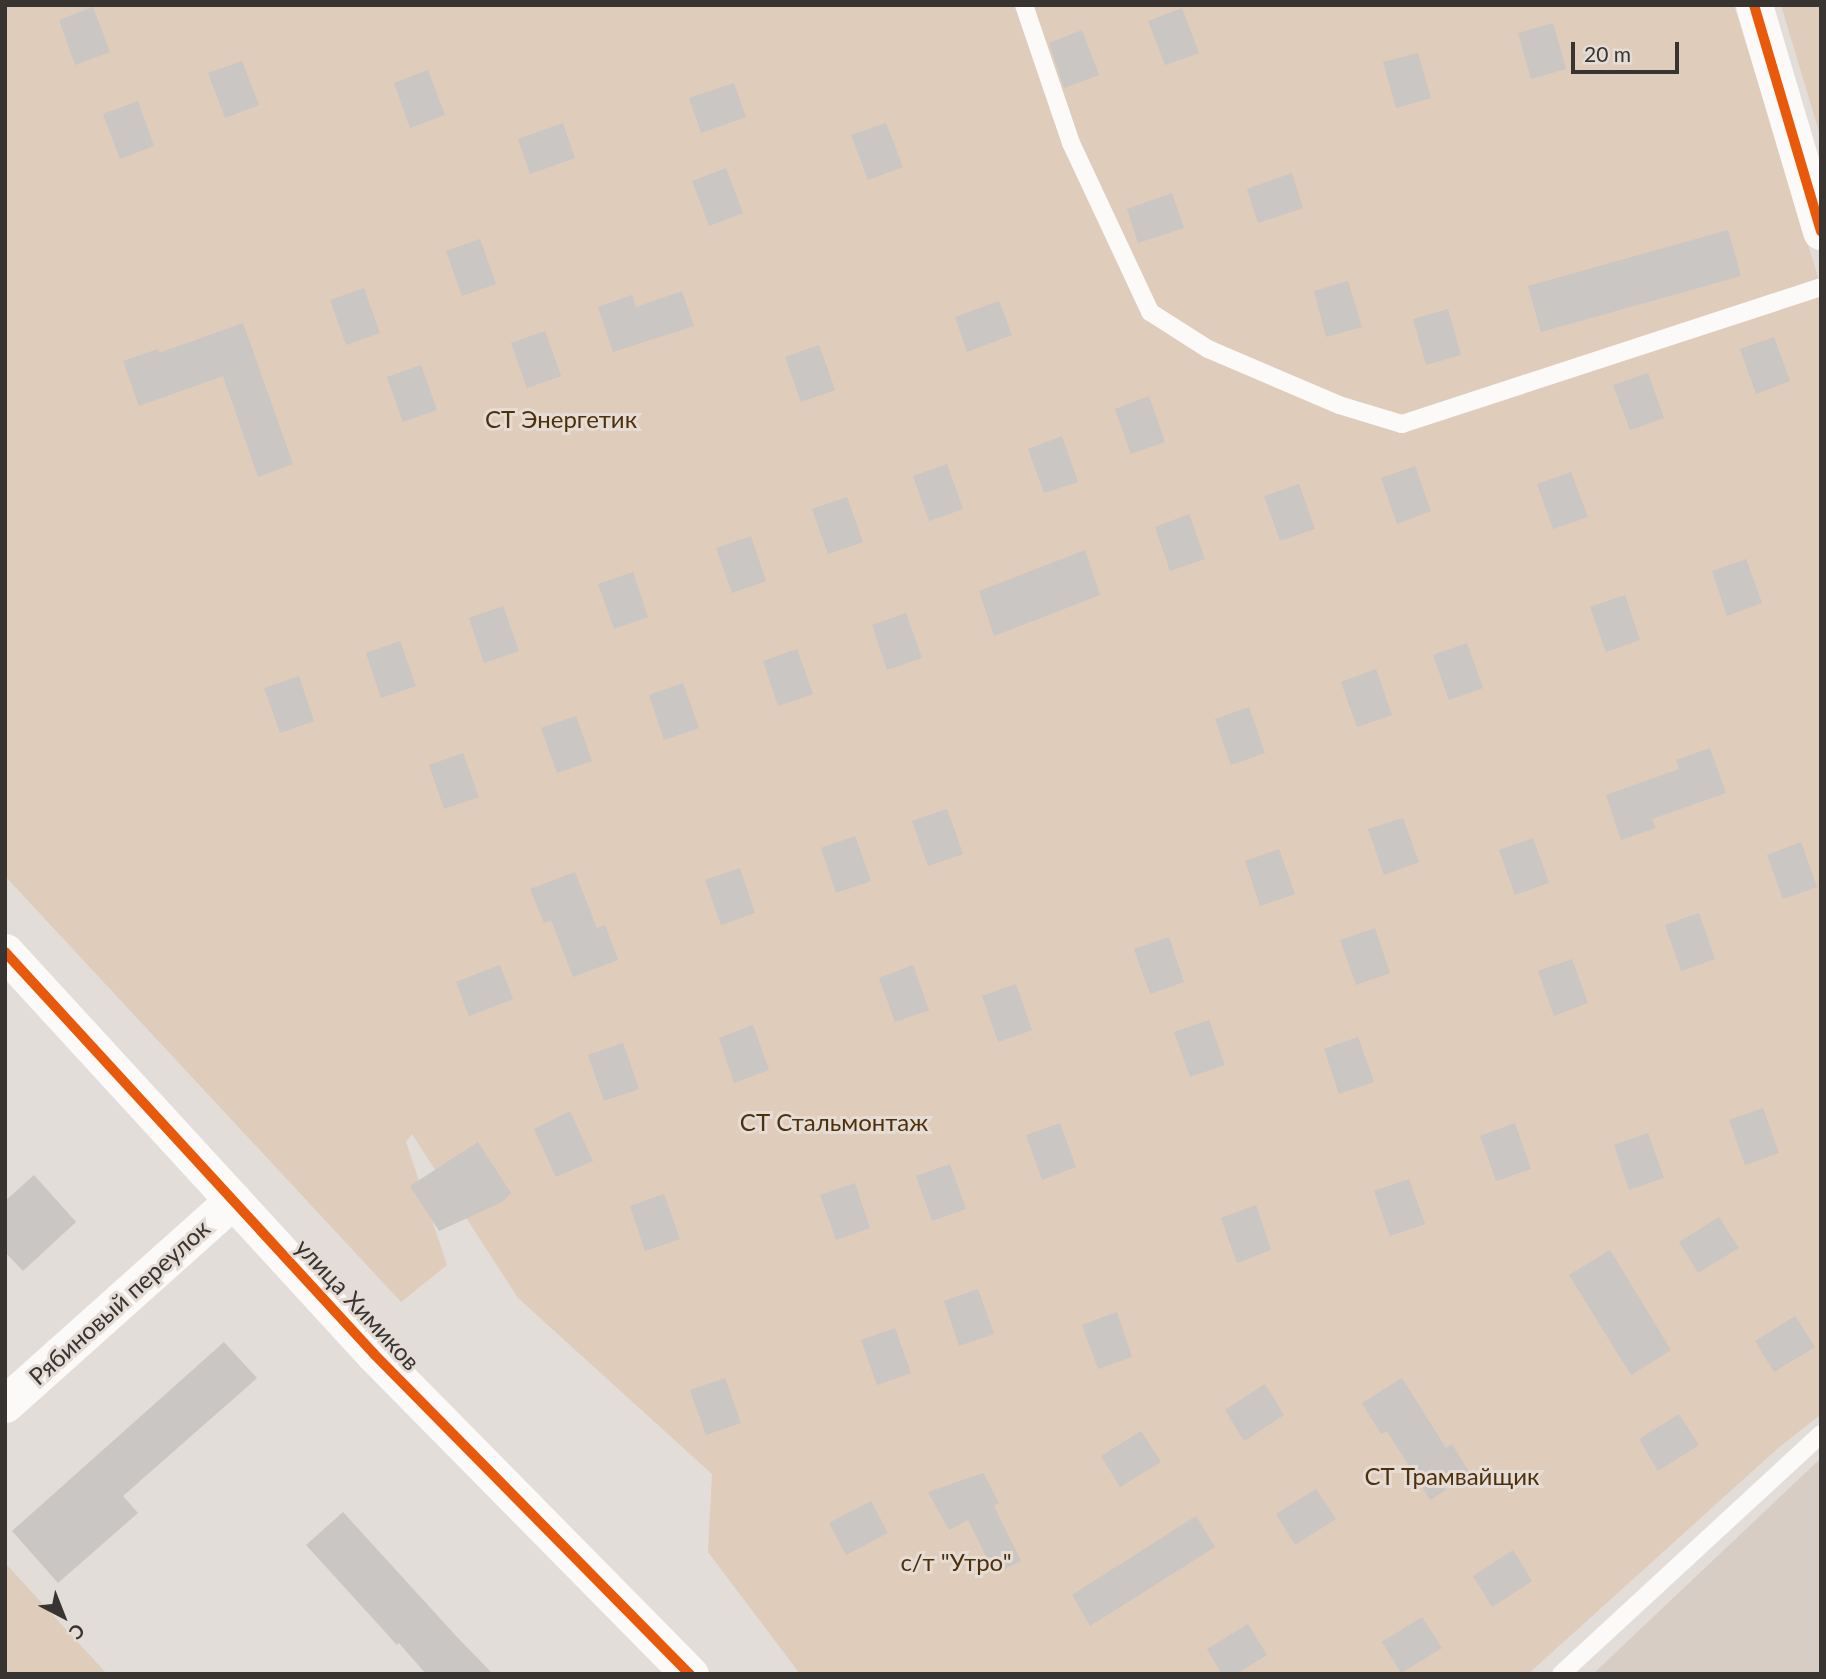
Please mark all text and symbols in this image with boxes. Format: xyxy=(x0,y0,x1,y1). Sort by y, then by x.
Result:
scale bar xyxy=(1574,28,1682,72)
text: 20 m xyxy=(1584,41,1631,66)
park label: СТ Энергетик xyxy=(485,405,637,433)
park label: СТ Стальмонтаж xyxy=(740,1108,928,1136)
street label: Рябиновый переулок xyxy=(23,1213,215,1391)
street label: улица Химиков xyxy=(290,1232,426,1376)
park label: СТ Трамвайщик xyxy=(1365,1462,1539,1490)
park label: с/т "Утро" xyxy=(900,1548,1012,1576)
north arrow xyxy=(28,1581,98,1651)
text: С xyxy=(65,1619,90,1645)

